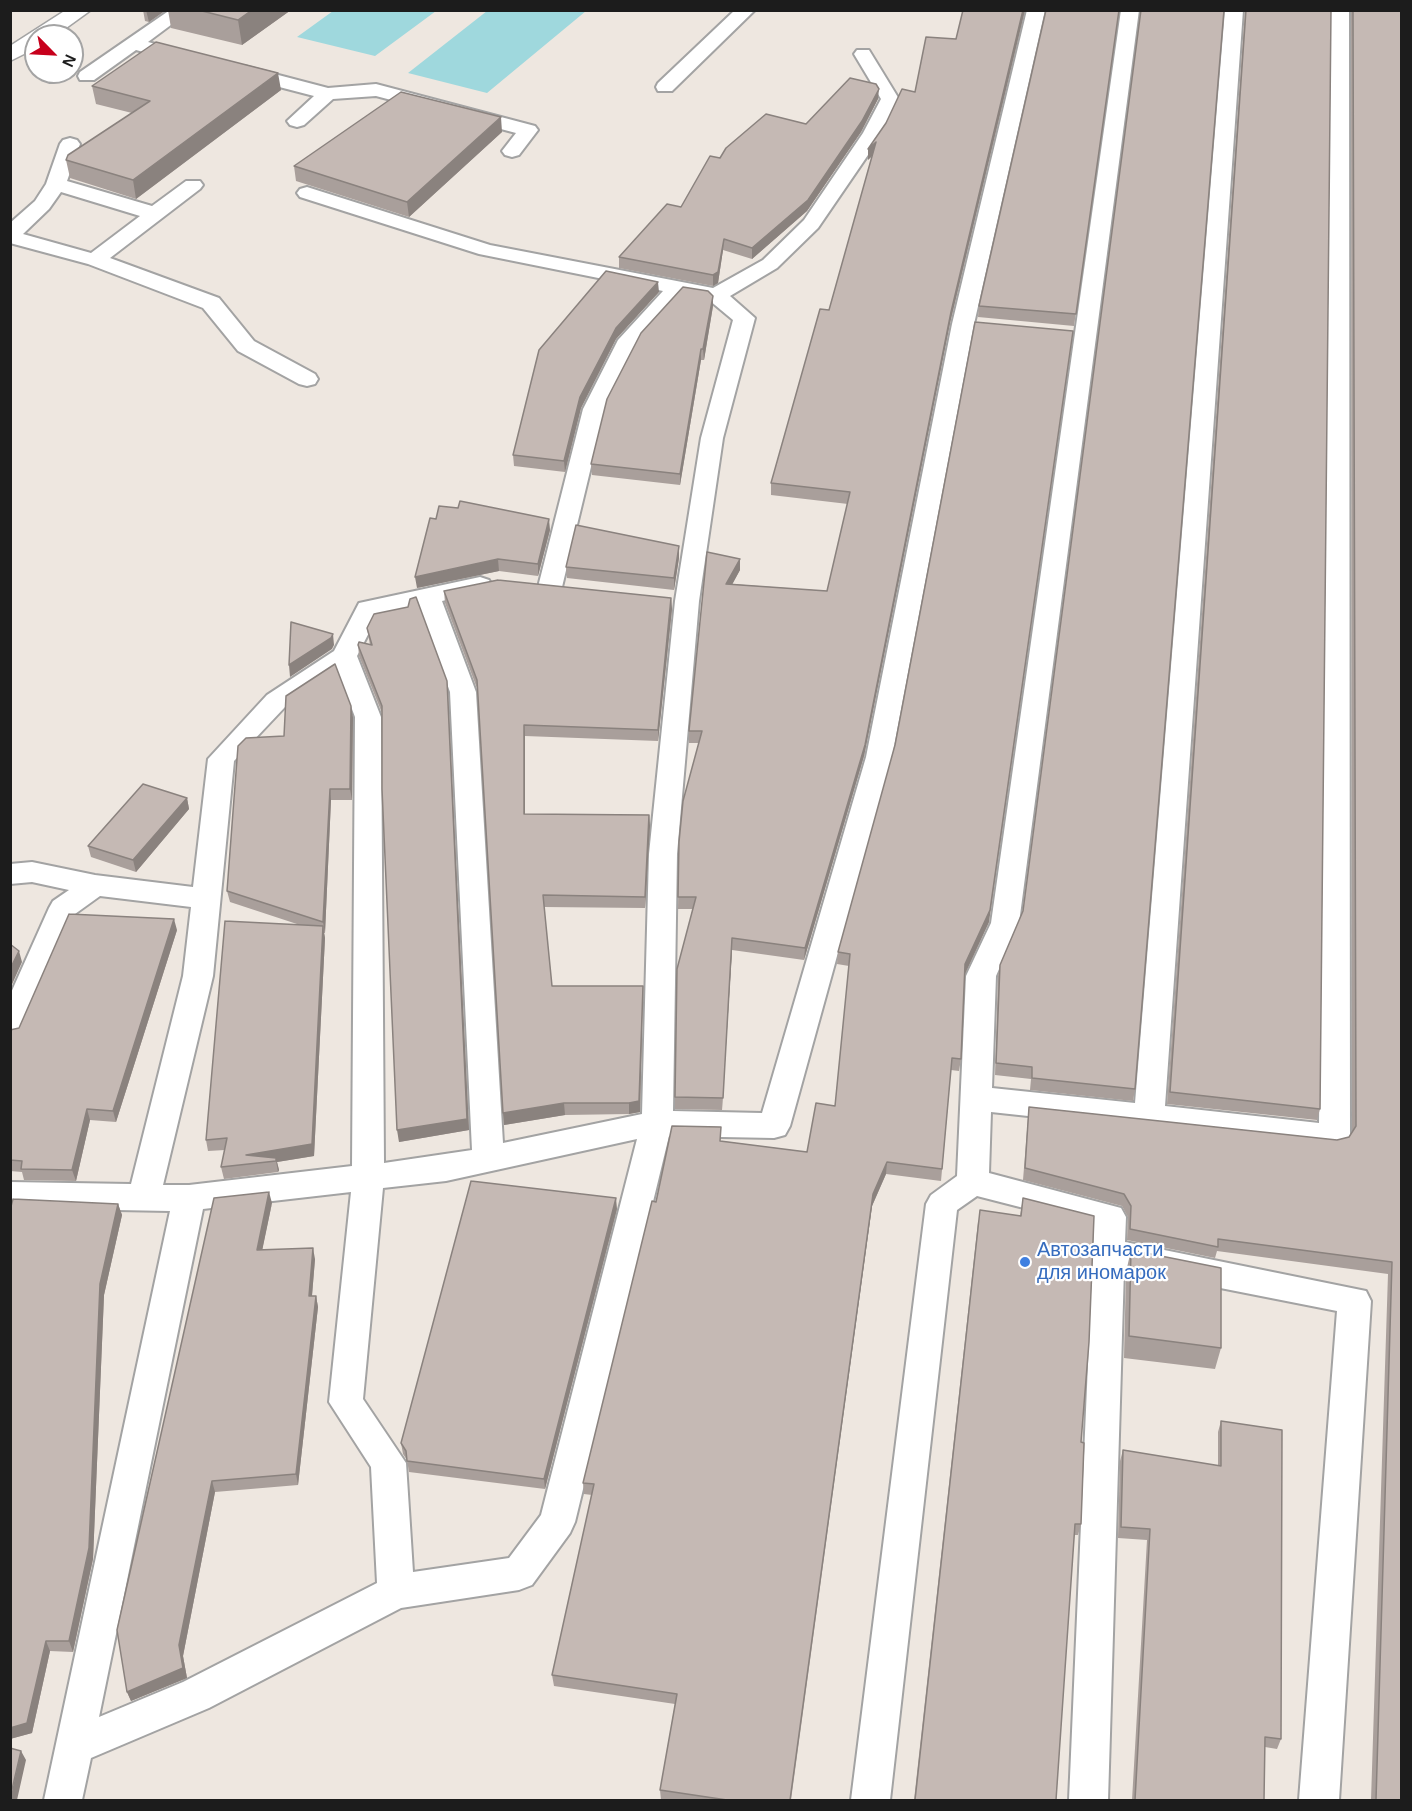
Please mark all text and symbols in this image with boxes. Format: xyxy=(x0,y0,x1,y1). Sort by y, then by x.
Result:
north arrow xyxy=(24,24,84,84)
text: N xyxy=(59,52,79,69)
place label: Автозапчасти для иномарок xyxy=(1037,1238,1166,1285)
marker: Автозапчасти для иномарок xyxy=(1018,1255,1032,1269)

